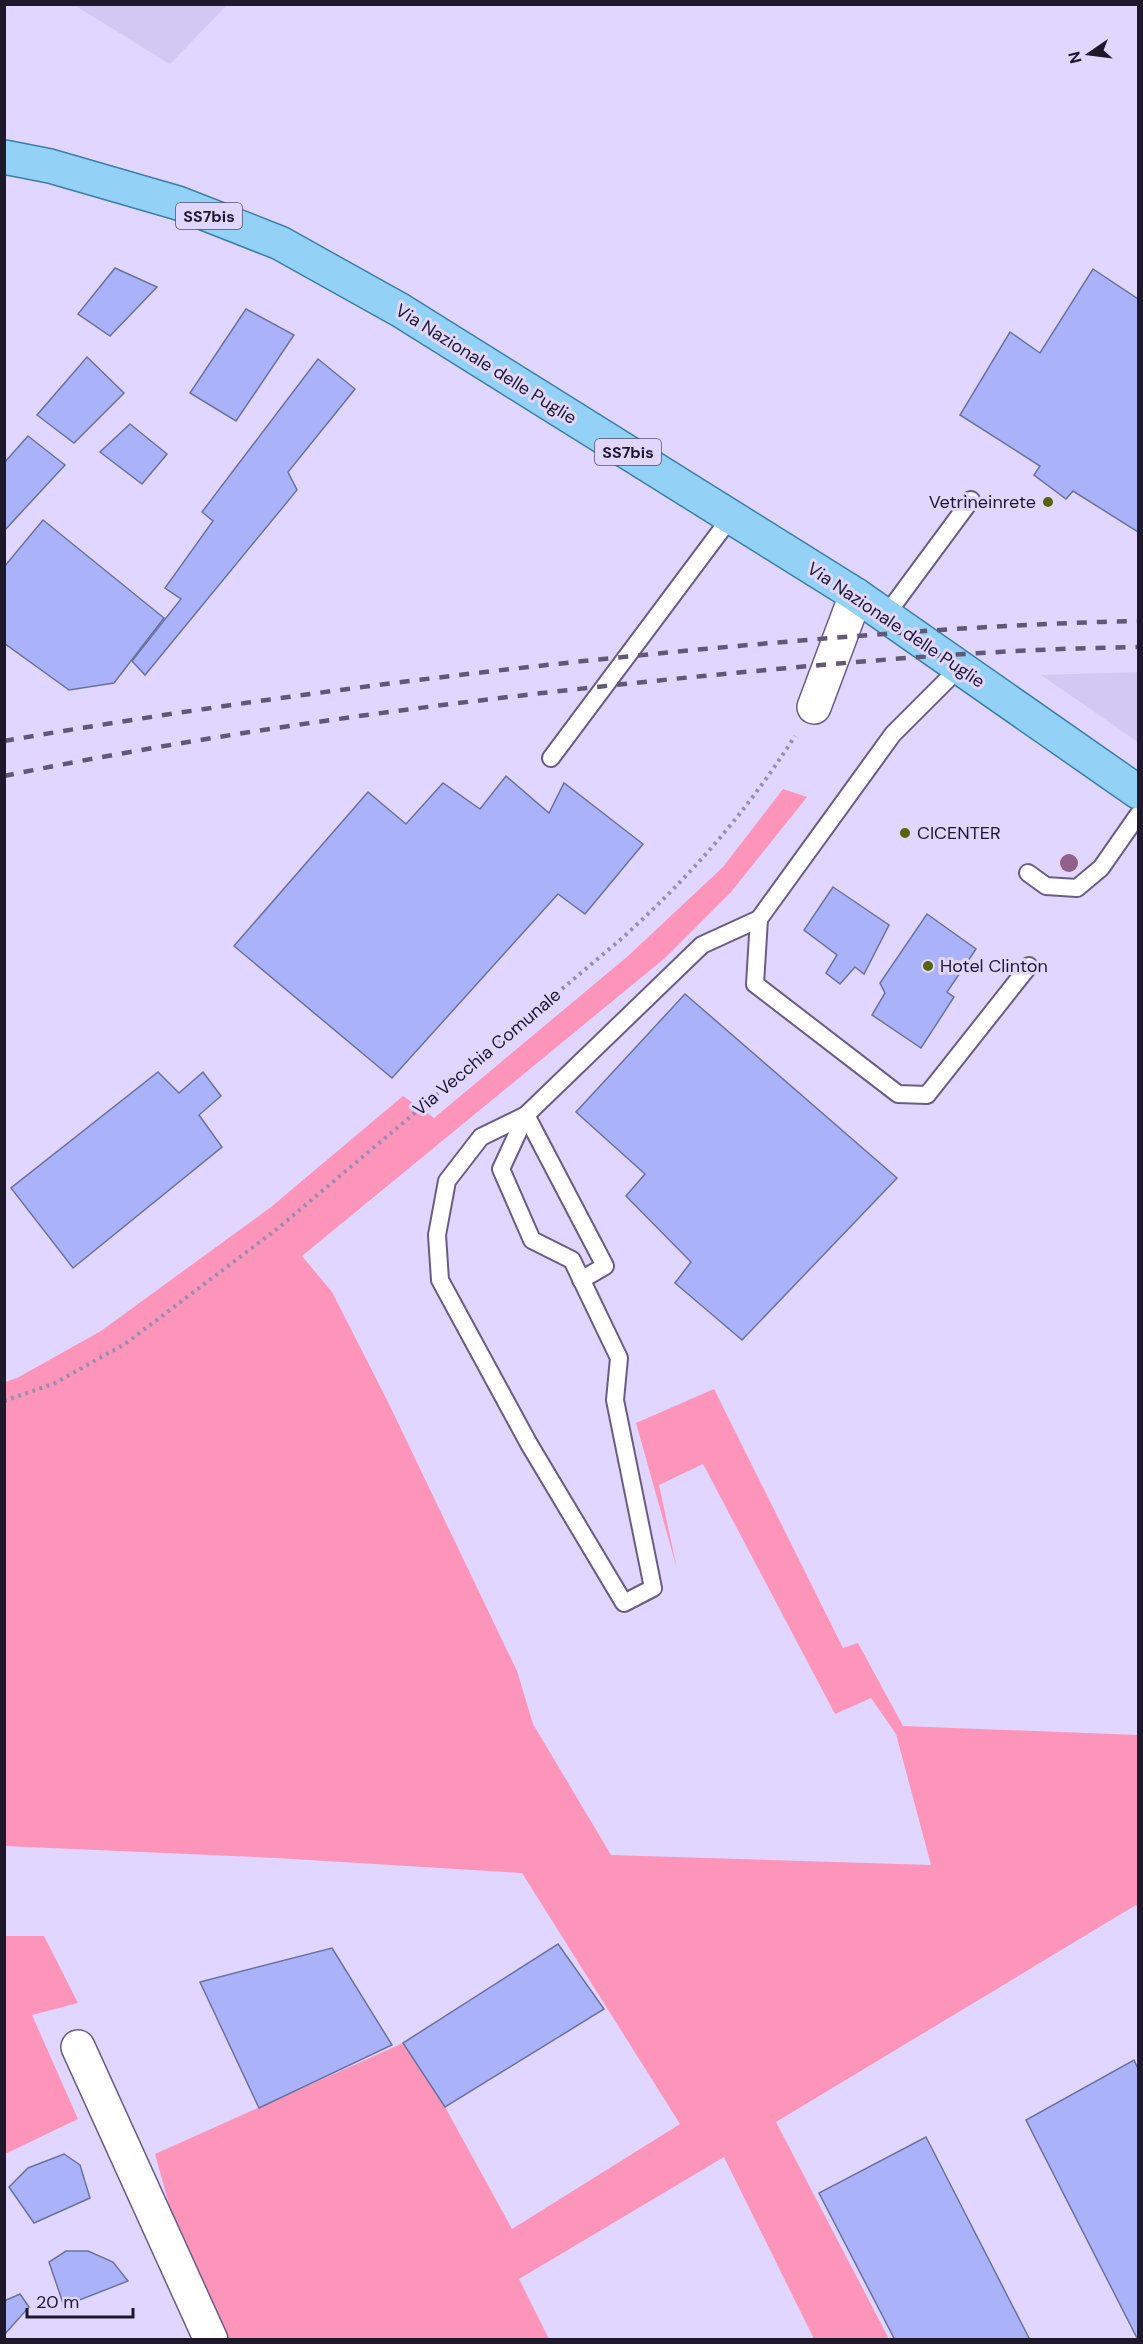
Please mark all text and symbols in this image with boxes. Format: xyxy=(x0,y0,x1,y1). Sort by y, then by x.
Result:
north arrow xyxy=(1059,24,1119,84)
text: N xyxy=(1063,49,1087,66)
road number: SS7bis xyxy=(176,203,242,229)
street label: Via Nazionale delle Puglie xyxy=(391,298,581,430)
road number: SS7bis xyxy=(595,439,661,465)
place label: Vetrineinrete xyxy=(929,490,1036,514)
marker: Vetrineinrete xyxy=(1041,495,1055,509)
street label: Via Nazionale delle Puglie xyxy=(802,556,990,694)
place label: CICENTER xyxy=(917,821,1001,845)
marker: CICENTER xyxy=(898,826,912,840)
place label: Hotel Clinton xyxy=(940,954,1048,978)
marker: Hotel Clinton xyxy=(921,959,935,973)
street label: Via Vecchia Comunale xyxy=(408,983,566,1121)
scale bar xyxy=(27,2281,134,2319)
text: 20 m xyxy=(36,2290,79,2314)

